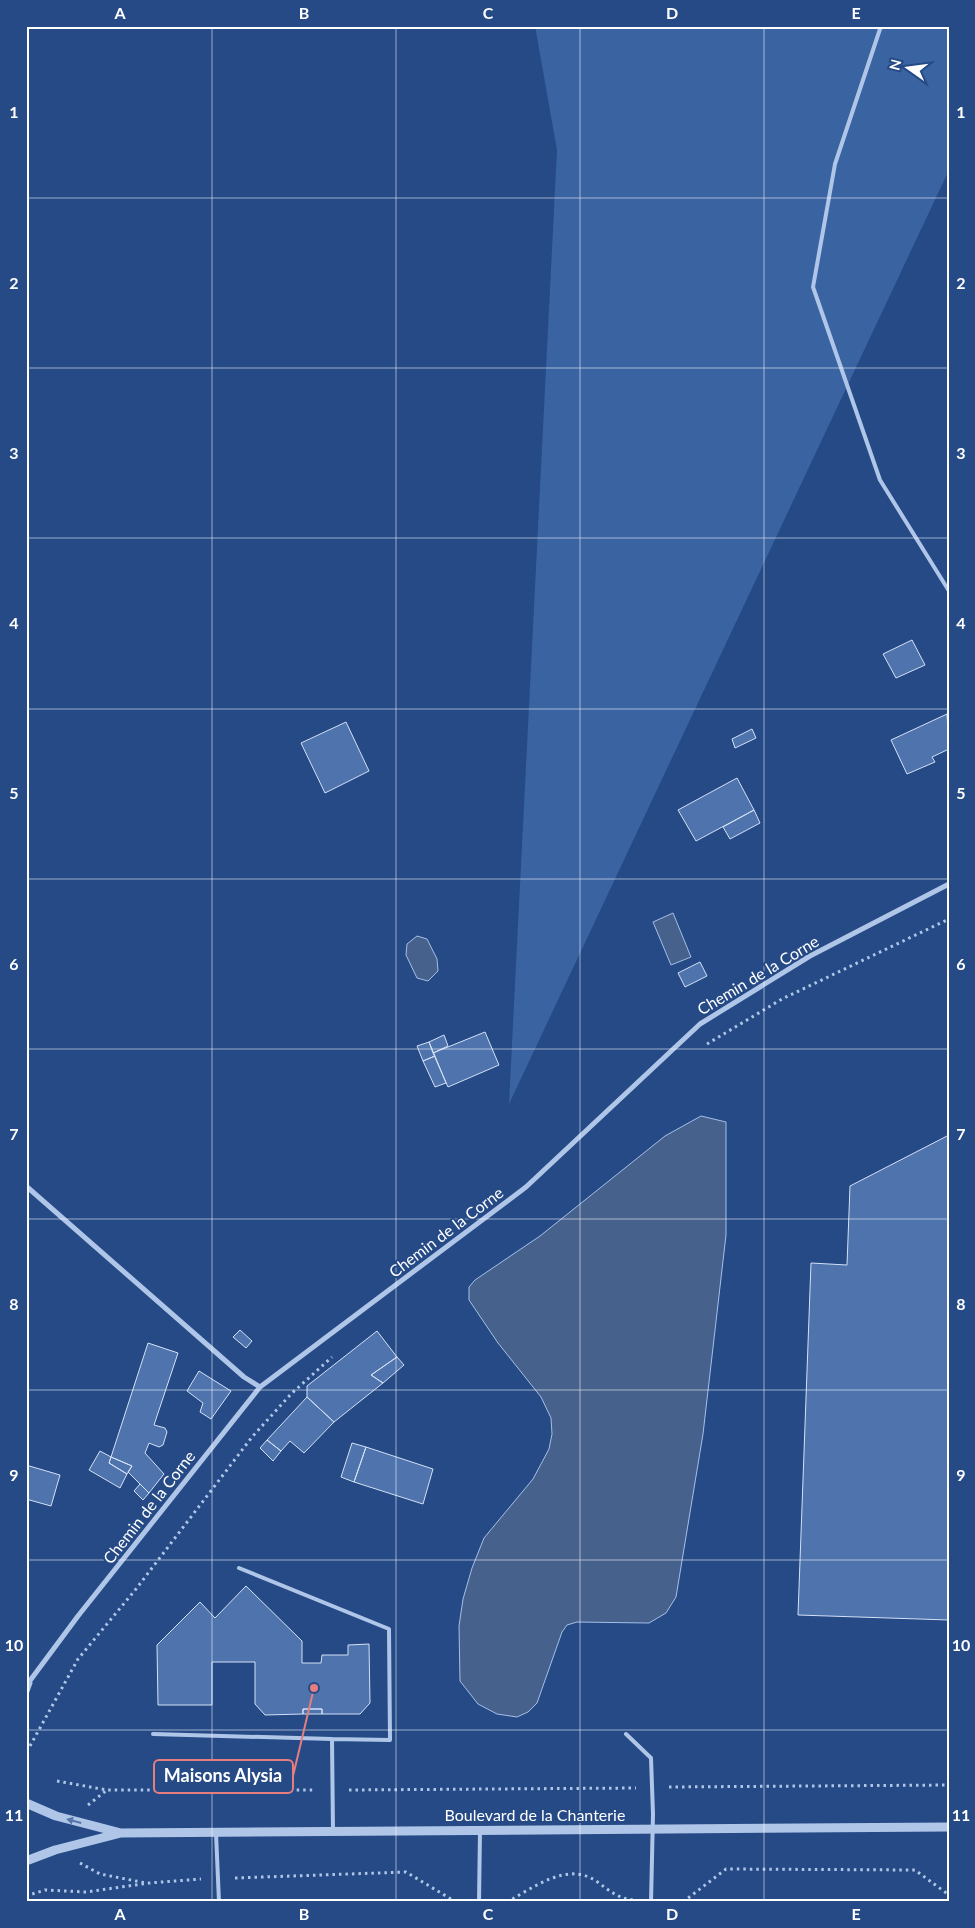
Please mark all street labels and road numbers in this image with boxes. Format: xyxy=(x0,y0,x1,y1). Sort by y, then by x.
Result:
street label: Chemin de la Corne xyxy=(694,931,822,1018)
street label: Chemin de la Corne xyxy=(385,1182,507,1281)
street label: Chemin de la Corne xyxy=(99,1446,199,1567)
street label: Boulevard de la Chanterie xyxy=(445,1805,625,1824)

